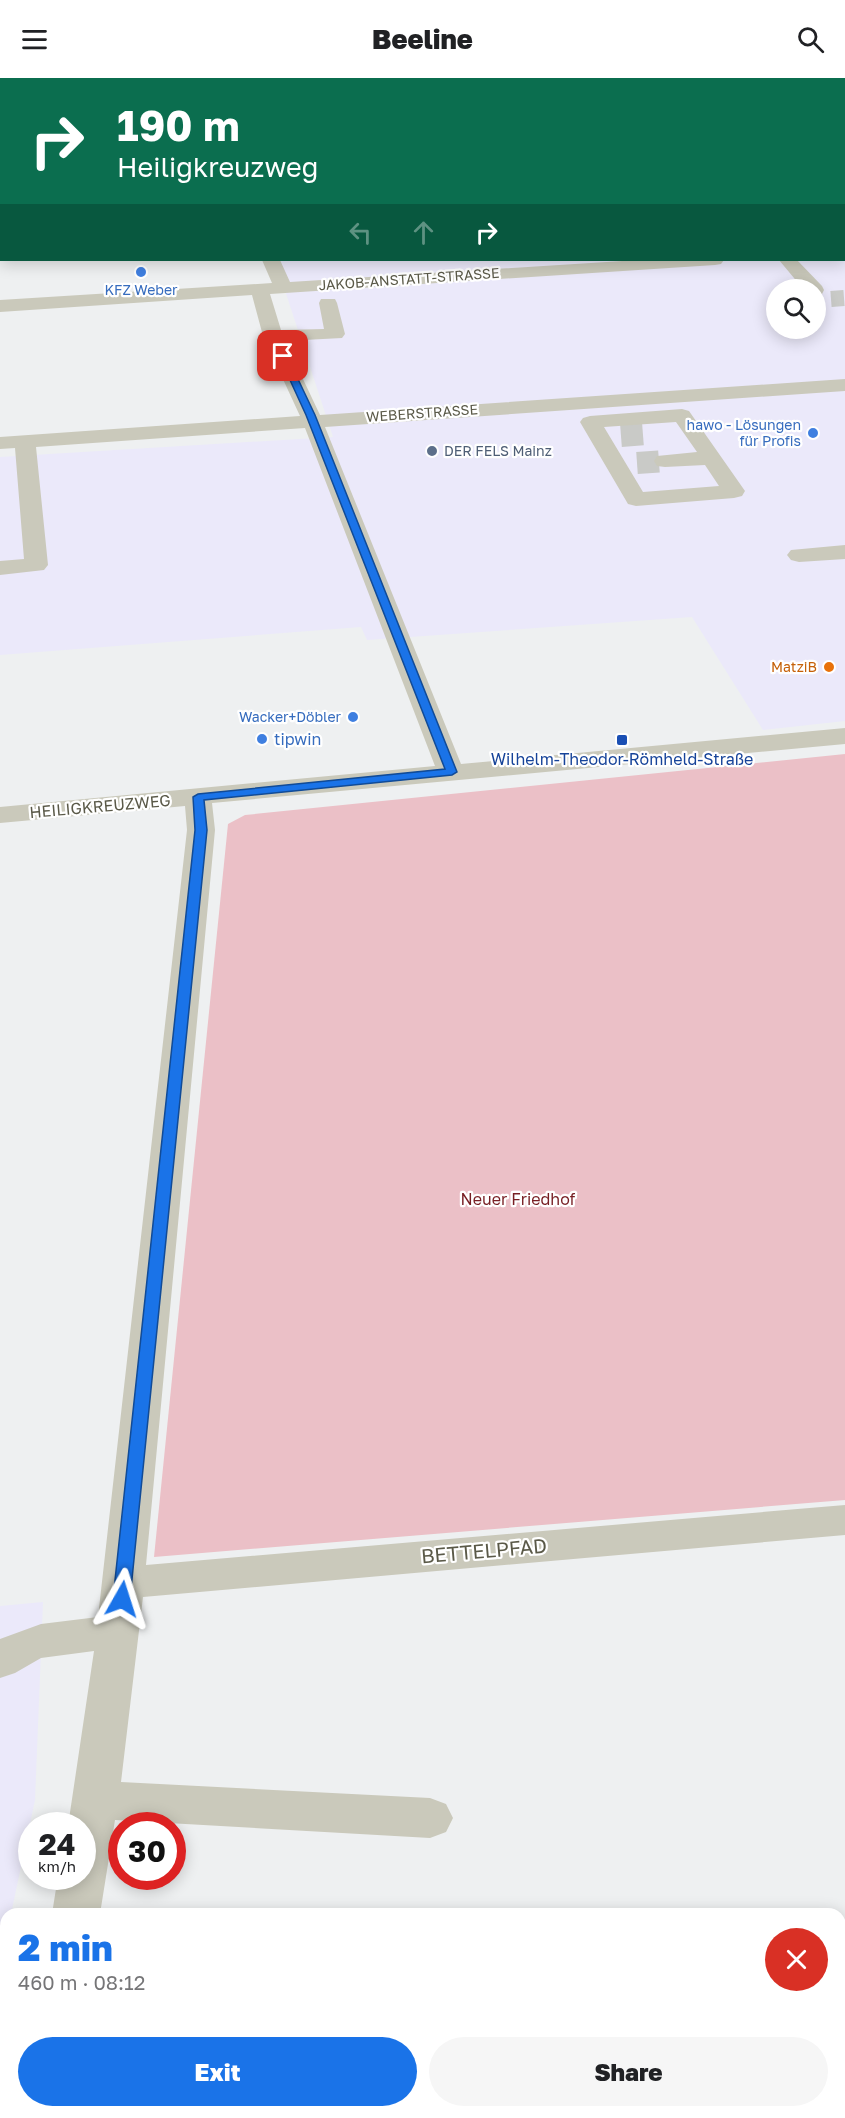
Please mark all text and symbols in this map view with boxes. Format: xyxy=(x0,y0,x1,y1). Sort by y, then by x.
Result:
icon: menu xyxy=(18,23,51,56)
text: Beeline xyxy=(372,23,473,55)
icon: search xyxy=(794,23,827,56)
text: 190 m xyxy=(117,100,240,150)
icon: right xyxy=(18,102,96,180)
text: Heiligkreuzweg xyxy=(117,151,318,183)
icon: left xyxy=(344,216,377,249)
icon: ahead xyxy=(407,216,440,249)
icon: right xyxy=(470,216,503,249)
street label: JAKOB-ANSTATT-STRASSE xyxy=(318,264,500,293)
marker: KFZ Weber xyxy=(134,265,148,279)
map controls xyxy=(766,279,826,339)
button: search xyxy=(766,279,826,339)
place label: KFZ Weber xyxy=(104,281,178,298)
pin xyxy=(257,330,308,381)
icon: arrive xyxy=(266,339,299,372)
street label: WEBERSTRASSE xyxy=(365,400,478,425)
place label: hawo - Lösungen für Profis xyxy=(687,416,801,449)
marker: hawo - Lösungen für Profis xyxy=(806,426,820,440)
place label: DER FELS Mainz xyxy=(444,442,552,459)
marker: DER FELS Mainz xyxy=(425,444,439,458)
place label: MatziB xyxy=(771,658,817,675)
marker: MatziB xyxy=(822,660,836,674)
place label: Wacker+Döbler xyxy=(239,708,342,725)
marker: Wacker+Döbler xyxy=(346,710,360,724)
place label: tipwin xyxy=(274,729,321,749)
marker: tipwin xyxy=(255,732,269,746)
marker: Wilhelm-Theodor-Römheld-Straße xyxy=(615,733,629,747)
place label: Wilhelm-Theodor-Römheld-Straße xyxy=(491,749,753,769)
street label: HEILIGKREUZWEG xyxy=(29,790,171,822)
park label: Neuer Friedhof xyxy=(461,1189,576,1209)
street label: BETTELPFAD xyxy=(420,1533,548,1567)
position arrow xyxy=(90,1567,154,1631)
speed limit sign: 30 xyxy=(108,1812,186,1890)
text: 24 xyxy=(38,1826,76,1862)
text: km/h xyxy=(38,1857,76,1875)
text: 2 min xyxy=(18,1926,113,1969)
button: close xyxy=(765,1928,828,1991)
text: 460 m · 08:12 xyxy=(18,1970,145,1994)
button: Exit xyxy=(18,2037,417,2106)
button: Share xyxy=(429,2037,828,2106)

